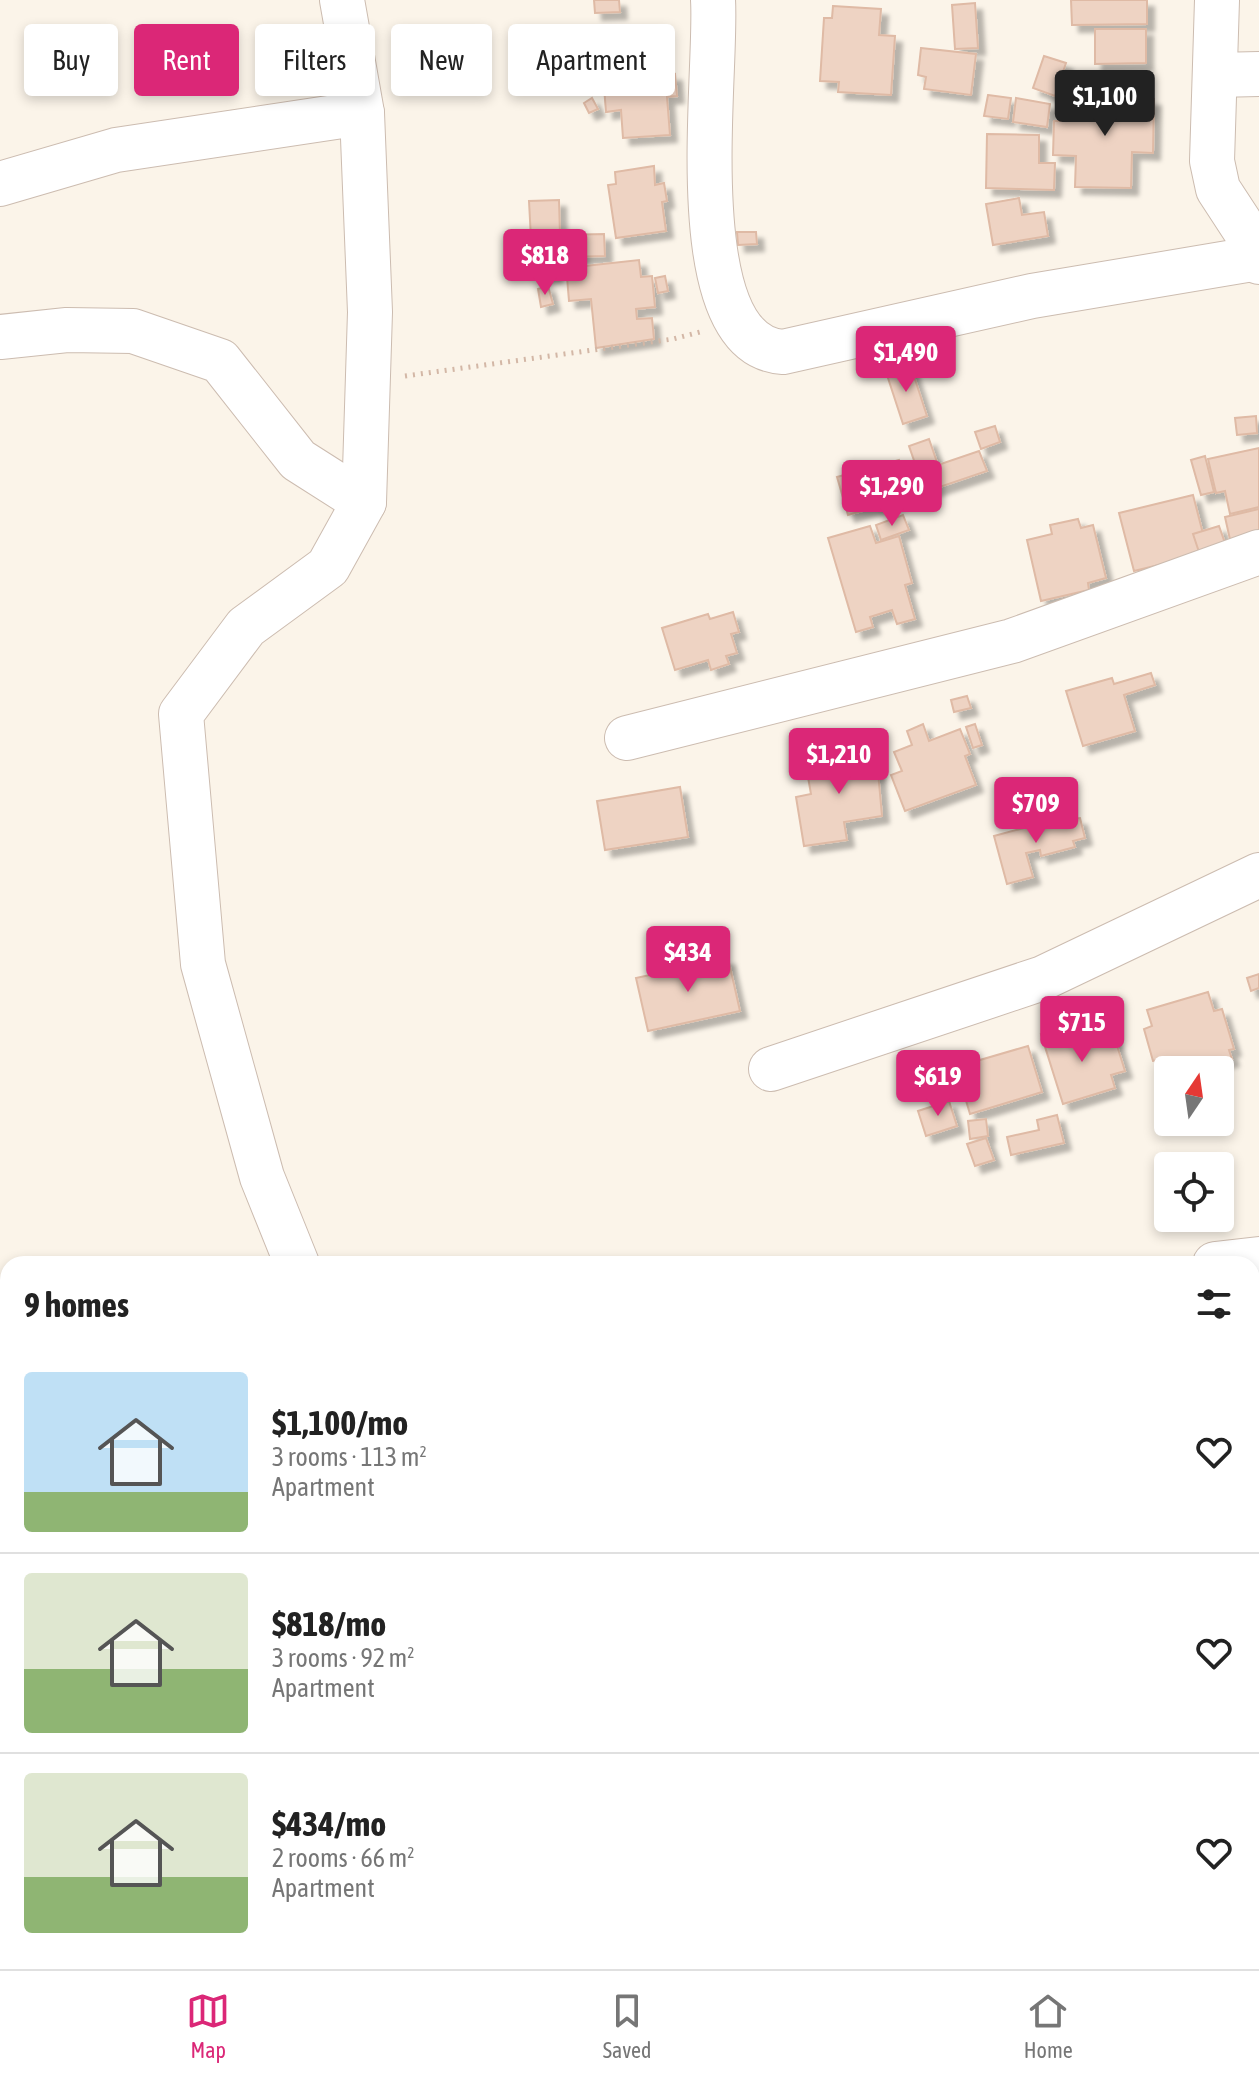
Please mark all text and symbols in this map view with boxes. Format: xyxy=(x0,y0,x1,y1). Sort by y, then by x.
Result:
chip: Buy xyxy=(24,24,118,96)
chip: Rent xyxy=(134,24,239,96)
chip: Filters xyxy=(255,24,375,96)
chip: New xyxy=(391,24,492,96)
chip: Apartment xyxy=(508,24,675,96)
pin: $1,100 xyxy=(1040,70,1170,138)
text: $1,100 xyxy=(1073,81,1137,111)
pin: $818 xyxy=(498,229,592,297)
text: $818 xyxy=(521,240,569,270)
pin: $1,490 xyxy=(841,326,971,394)
text: $1,490 xyxy=(874,337,938,367)
pin: $1,290 xyxy=(827,460,957,528)
text: $1,290 xyxy=(860,471,924,501)
pin: $1,210 xyxy=(774,728,904,796)
text: $1,210 xyxy=(807,739,871,769)
pin: $709 xyxy=(989,777,1083,845)
text: $709 xyxy=(1012,788,1060,818)
pin: $434 xyxy=(641,926,735,994)
text: $434 xyxy=(664,937,712,967)
pin: $715 xyxy=(1035,996,1129,1064)
text: $715 xyxy=(1058,1007,1106,1037)
pin: $619 xyxy=(891,1050,985,1118)
north arrow xyxy=(1154,1056,1234,1136)
map controls xyxy=(1154,1056,1234,1232)
text: $619 xyxy=(914,1061,962,1091)
button: locate xyxy=(1154,1152,1234,1232)
icon: filters xyxy=(1192,1282,1236,1326)
text: 9 homes xyxy=(24,1285,129,1324)
text: $1,100/mo xyxy=(272,1403,408,1442)
icon: home xyxy=(88,1404,184,1500)
icon: heart xyxy=(1192,1430,1236,1474)
text: 3 rooms · 113 m² xyxy=(272,1442,427,1472)
text: Apartment xyxy=(272,1472,375,1502)
text: $818/mo xyxy=(272,1604,386,1643)
icon: home xyxy=(88,1605,184,1701)
icon: heart xyxy=(1192,1631,1236,1675)
text: 3 rooms · 92 m² xyxy=(272,1643,414,1673)
text: Apartment xyxy=(272,1673,375,1703)
text: $434/mo xyxy=(272,1804,386,1843)
icon: home xyxy=(88,1805,184,1901)
icon: heart xyxy=(1192,1831,1236,1875)
text: 2 rooms · 66 m² xyxy=(272,1843,414,1873)
text: Apartment xyxy=(272,1873,375,1903)
tab: Map xyxy=(186,1989,230,2063)
tab: Saved xyxy=(603,1989,651,2063)
tab: Home xyxy=(1024,1989,1073,2063)

